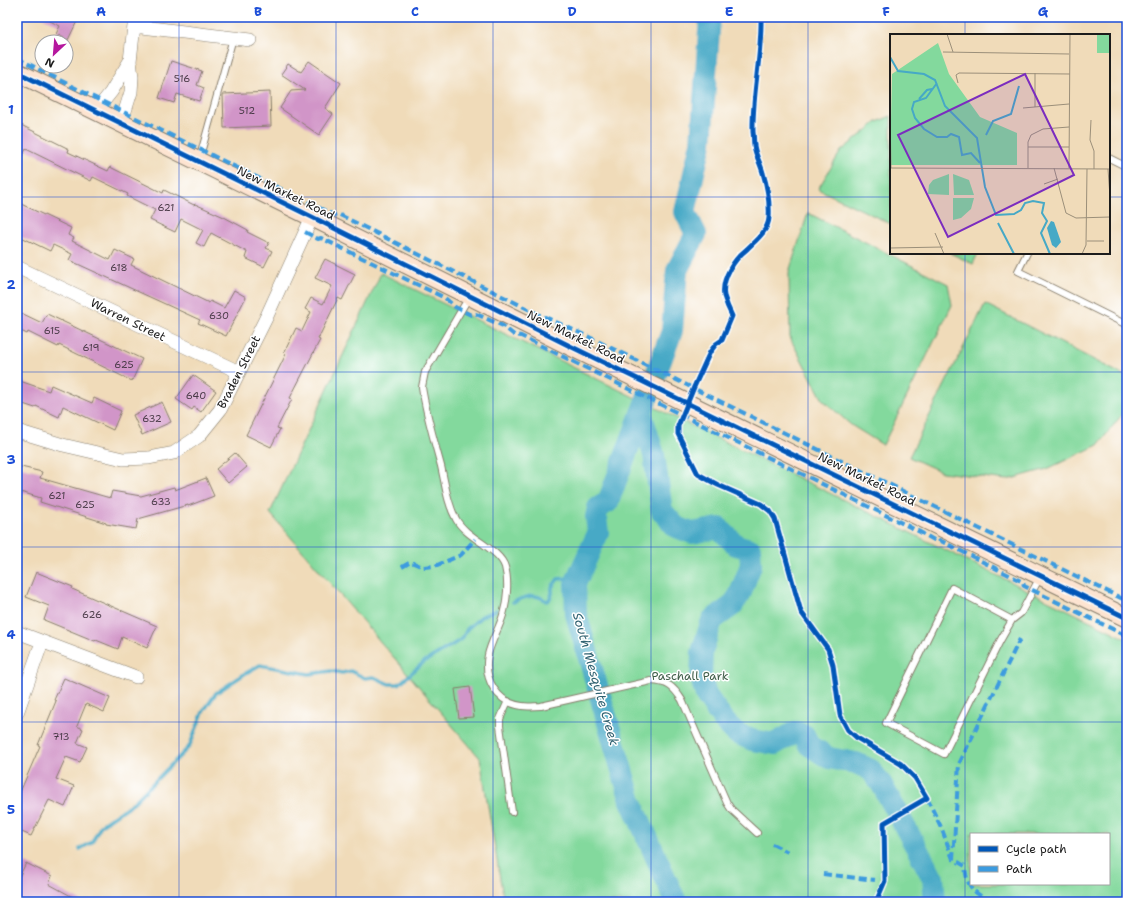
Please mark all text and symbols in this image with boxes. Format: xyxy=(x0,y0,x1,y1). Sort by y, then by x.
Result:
text: A xyxy=(96,3,106,20)
text: B xyxy=(254,3,262,20)
text: C xyxy=(411,3,419,20)
text: D xyxy=(567,3,577,20)
text: E xyxy=(725,3,734,20)
text: F xyxy=(882,3,890,20)
text: G xyxy=(1038,3,1049,20)
north arrow xyxy=(34,34,74,74)
inset map xyxy=(890,34,1110,254)
text: N xyxy=(42,54,57,71)
house number: 516 xyxy=(174,72,190,85)
text: 1 xyxy=(8,101,14,118)
house number: 512 xyxy=(239,104,255,117)
street label: New Market Road xyxy=(235,162,338,224)
house number: 621 xyxy=(157,201,175,214)
house number: 618 xyxy=(110,261,128,274)
text: 2 xyxy=(6,276,16,293)
street label: Warren Street xyxy=(88,295,168,345)
street label: New Market Road xyxy=(525,306,628,368)
house number: 630 xyxy=(209,309,229,322)
house number: 615 xyxy=(44,324,60,337)
street label: Braden Street xyxy=(214,333,264,411)
house number: 619 xyxy=(82,341,100,354)
house number: 625 xyxy=(114,358,134,371)
house number: 640 xyxy=(186,389,206,402)
house number: 632 xyxy=(142,412,162,425)
street label: New Market Road xyxy=(816,448,919,510)
text: 3 xyxy=(6,451,16,468)
house number: 621 xyxy=(48,489,66,502)
house number: 633 xyxy=(151,495,171,508)
house number: 625 xyxy=(75,498,95,511)
house number: 626 xyxy=(82,608,102,621)
water label: South Mesquite Creek xyxy=(569,610,623,748)
text: 4 xyxy=(6,626,16,643)
park label: Paschall Park xyxy=(651,668,729,684)
house number: 713 xyxy=(52,730,70,743)
text: 5 xyxy=(7,801,15,818)
legend xyxy=(970,833,1110,885)
text: Cycle path xyxy=(1006,841,1067,857)
text: Path xyxy=(1006,861,1032,877)

